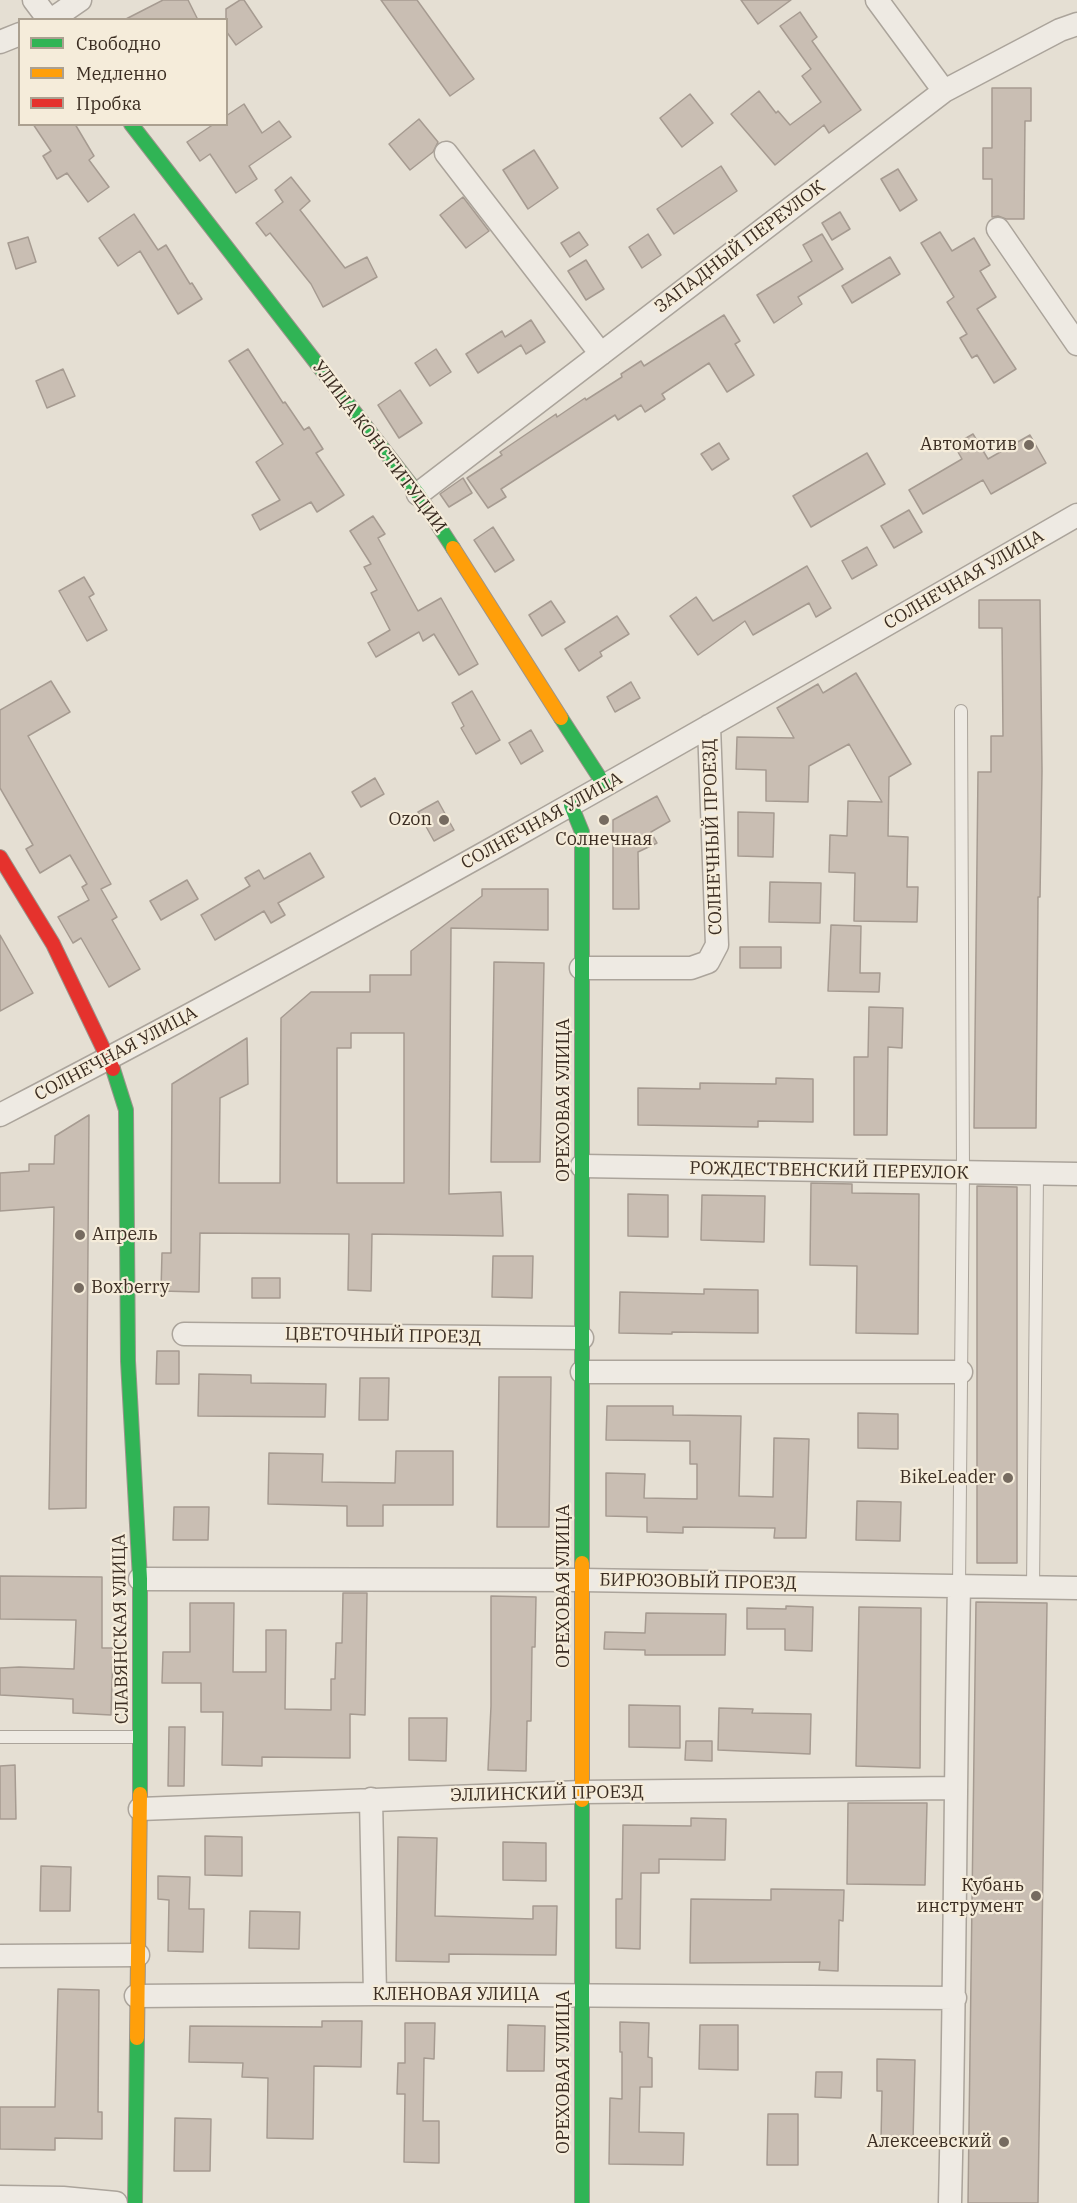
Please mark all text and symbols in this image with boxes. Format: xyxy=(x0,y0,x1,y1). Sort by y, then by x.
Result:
legend xyxy=(18,18,228,126)
text: Свободно xyxy=(76,32,161,55)
text: Медленно xyxy=(76,62,167,85)
text: Пробка xyxy=(76,92,142,115)
street label: ЗАПАДНЫЙ ПЕРЕУЛОК xyxy=(651,176,829,318)
street label: УЛИЦА КОНСТИТУЦИИ xyxy=(307,357,451,537)
place label: Автомотив xyxy=(920,434,1017,456)
marker: Автомотив xyxy=(1022,438,1036,452)
street label: СОЛНЕЧНАЯ УЛИЦА xyxy=(880,525,1048,635)
street label: СОЛНЕЧНЫЙ ПРОЕЗД xyxy=(699,738,727,936)
street label: СОЛНЕЧНАЯ УЛИЦА xyxy=(458,768,626,874)
place label: Ozon xyxy=(388,809,432,831)
marker: Ozon xyxy=(437,813,451,827)
marker: Солнечная xyxy=(597,813,611,827)
place label: Солнечная xyxy=(555,829,653,851)
street label: СОЛНЕЧНАЯ УЛИЦА xyxy=(31,1002,201,1106)
street label: ОРЕХОВАЯ УЛИЦА xyxy=(553,1018,575,1182)
street label: РОЖДЕСТВЕНСКИЙ ПЕРЕУЛОК xyxy=(689,1158,969,1184)
place label: Апрель xyxy=(92,1224,158,1246)
marker: Апрель xyxy=(73,1228,87,1242)
place label: Boxberry xyxy=(91,1277,170,1299)
marker: Boxberry xyxy=(72,1281,86,1295)
street label: ЦВЕТОЧНЫЙ ПРОЕЗД xyxy=(285,1323,481,1349)
place label: BikeLeader xyxy=(899,1467,996,1489)
marker: BikeLeader xyxy=(1001,1471,1015,1485)
street label: ОРЕХОВАЯ УЛИЦА xyxy=(553,1504,575,1668)
street label: СЛАВЯНСКАЯ УЛИЦА xyxy=(109,1534,133,1724)
street label: БИРЮЗОВЫЙ ПРОЕЗД xyxy=(599,1569,797,1595)
street label: ЭЛЛИНСКИЙ ПРОЕЗД xyxy=(450,1782,644,1806)
place label: Кубань инструмент xyxy=(916,1875,1024,1918)
marker: Кубань инструмент xyxy=(1029,1889,1043,1903)
street label: КЛЕНОВАЯ УЛИЦА xyxy=(373,1984,539,2006)
street label: ОРЕХОВАЯ УЛИЦА xyxy=(553,1990,575,2154)
place label: Алексеевский xyxy=(867,2131,992,2153)
marker: Алексеевский xyxy=(997,2135,1011,2149)

